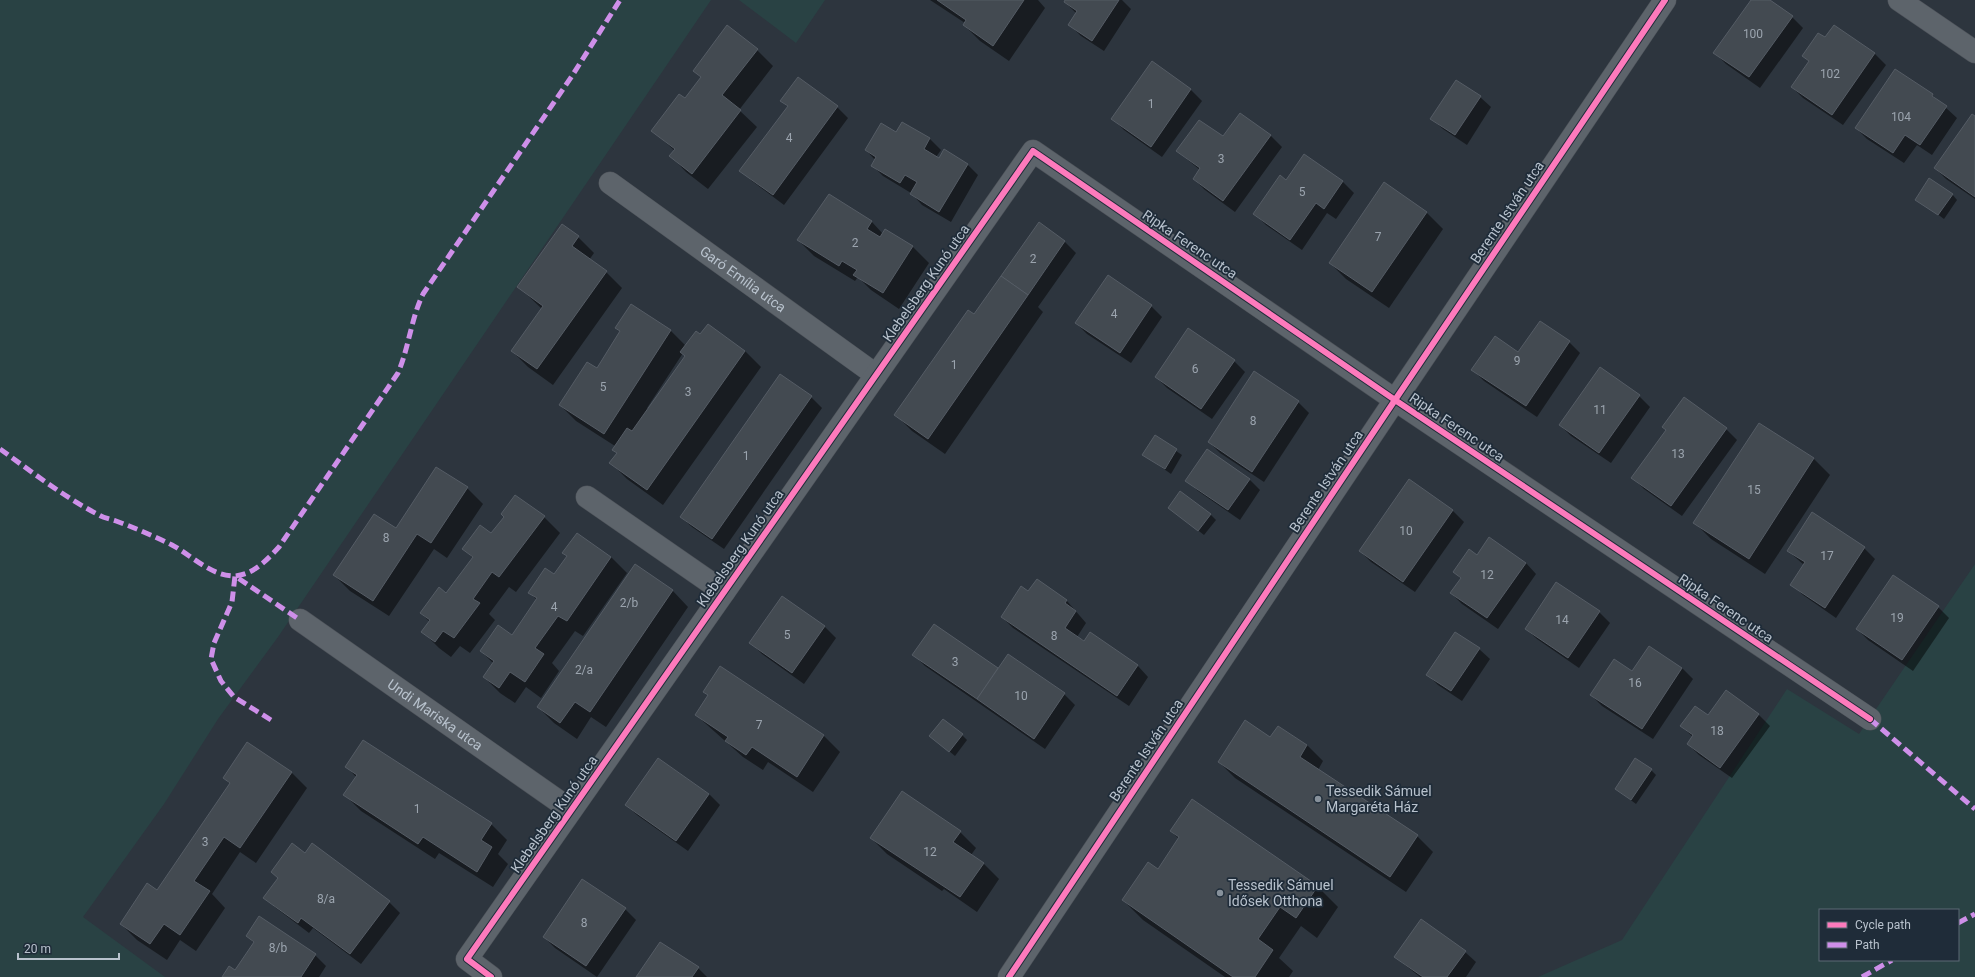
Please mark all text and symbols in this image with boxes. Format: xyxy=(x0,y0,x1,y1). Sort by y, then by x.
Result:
house number: 100 xyxy=(1743,27,1763,41)
house number: 102 xyxy=(1820,67,1840,81)
house number: 1 xyxy=(1148,97,1154,111)
house number: 104 xyxy=(1891,110,1911,124)
house number: 4 xyxy=(786,131,793,145)
house number: 3 xyxy=(1218,152,1224,166)
street label: Berente István utca xyxy=(1467,158,1547,266)
house number: 5 xyxy=(1299,185,1306,199)
street label: Ripka Ferenc utca xyxy=(1140,206,1240,282)
street label: Klebelsberg Kunó utca xyxy=(879,221,973,345)
house number: 7 xyxy=(1375,230,1382,244)
house number: 2 xyxy=(852,236,859,250)
street label: Garó Emília utca xyxy=(697,243,789,315)
house number: 2 xyxy=(1030,252,1037,266)
house number: 4 xyxy=(1111,307,1118,321)
house number: 9 xyxy=(1514,354,1520,368)
house number: 1 xyxy=(951,358,957,372)
house number: 6 xyxy=(1192,362,1199,376)
house number: 5 xyxy=(600,380,607,394)
house number: 3 xyxy=(685,385,691,399)
street label: Ripka Ferenc utca xyxy=(1407,389,1507,465)
house number: 11 xyxy=(1593,403,1607,417)
house number: 8 xyxy=(1250,414,1257,428)
street label: Berente István utca xyxy=(1286,427,1366,535)
house number: 13 xyxy=(1671,447,1685,461)
house number: 1 xyxy=(743,449,749,463)
house number: 15 xyxy=(1747,483,1761,497)
street label: Klebelsberg Kunó utca xyxy=(693,486,787,610)
house number: 10 xyxy=(1399,524,1413,538)
house number: 8 xyxy=(383,531,390,545)
house number: 17 xyxy=(1820,549,1834,563)
house number: 12 xyxy=(1480,568,1494,582)
street label: Ripka Ferenc utca xyxy=(1676,570,1776,646)
house number: 2/b xyxy=(620,596,638,610)
house number: 4 xyxy=(551,600,558,614)
house number: 19 xyxy=(1890,611,1904,625)
house number: 14 xyxy=(1555,613,1569,627)
house number: 5 xyxy=(784,628,791,642)
house number: 8 xyxy=(1051,629,1058,643)
house number: 3 xyxy=(952,655,958,669)
house number: 2/a xyxy=(575,663,593,677)
street label: Undi Mariska utca xyxy=(385,676,486,754)
house number: 16 xyxy=(1628,676,1642,690)
house number: 10 xyxy=(1014,689,1028,703)
street label: Berente István utca xyxy=(1106,696,1186,804)
house number: 7 xyxy=(756,718,763,732)
house number: 18 xyxy=(1710,724,1724,738)
street label: Klebelsberg Kunó utca xyxy=(507,752,601,876)
place label: Tessedik Sámuel Margaréta Ház xyxy=(1326,783,1432,815)
marker: Tessedik Sámuel Margaréta Ház xyxy=(1313,794,1323,804)
house number: 1 xyxy=(414,802,420,816)
house number: 3 xyxy=(202,835,208,849)
house number: 12 xyxy=(923,845,937,859)
place label: Tessedik Sámuel Idősek Otthona xyxy=(1228,877,1334,909)
marker: Tessedik Sámuel Idősek Otthona xyxy=(1215,888,1225,898)
house number: 8/a xyxy=(317,892,335,906)
legend xyxy=(1819,909,1959,961)
house number: 8 xyxy=(581,916,588,930)
text: Cycle path xyxy=(1855,918,1911,932)
scale bar xyxy=(18,935,119,961)
text: Path xyxy=(1855,938,1880,952)
house number: 8/b xyxy=(269,941,287,955)
text: 20 m xyxy=(24,942,51,956)

